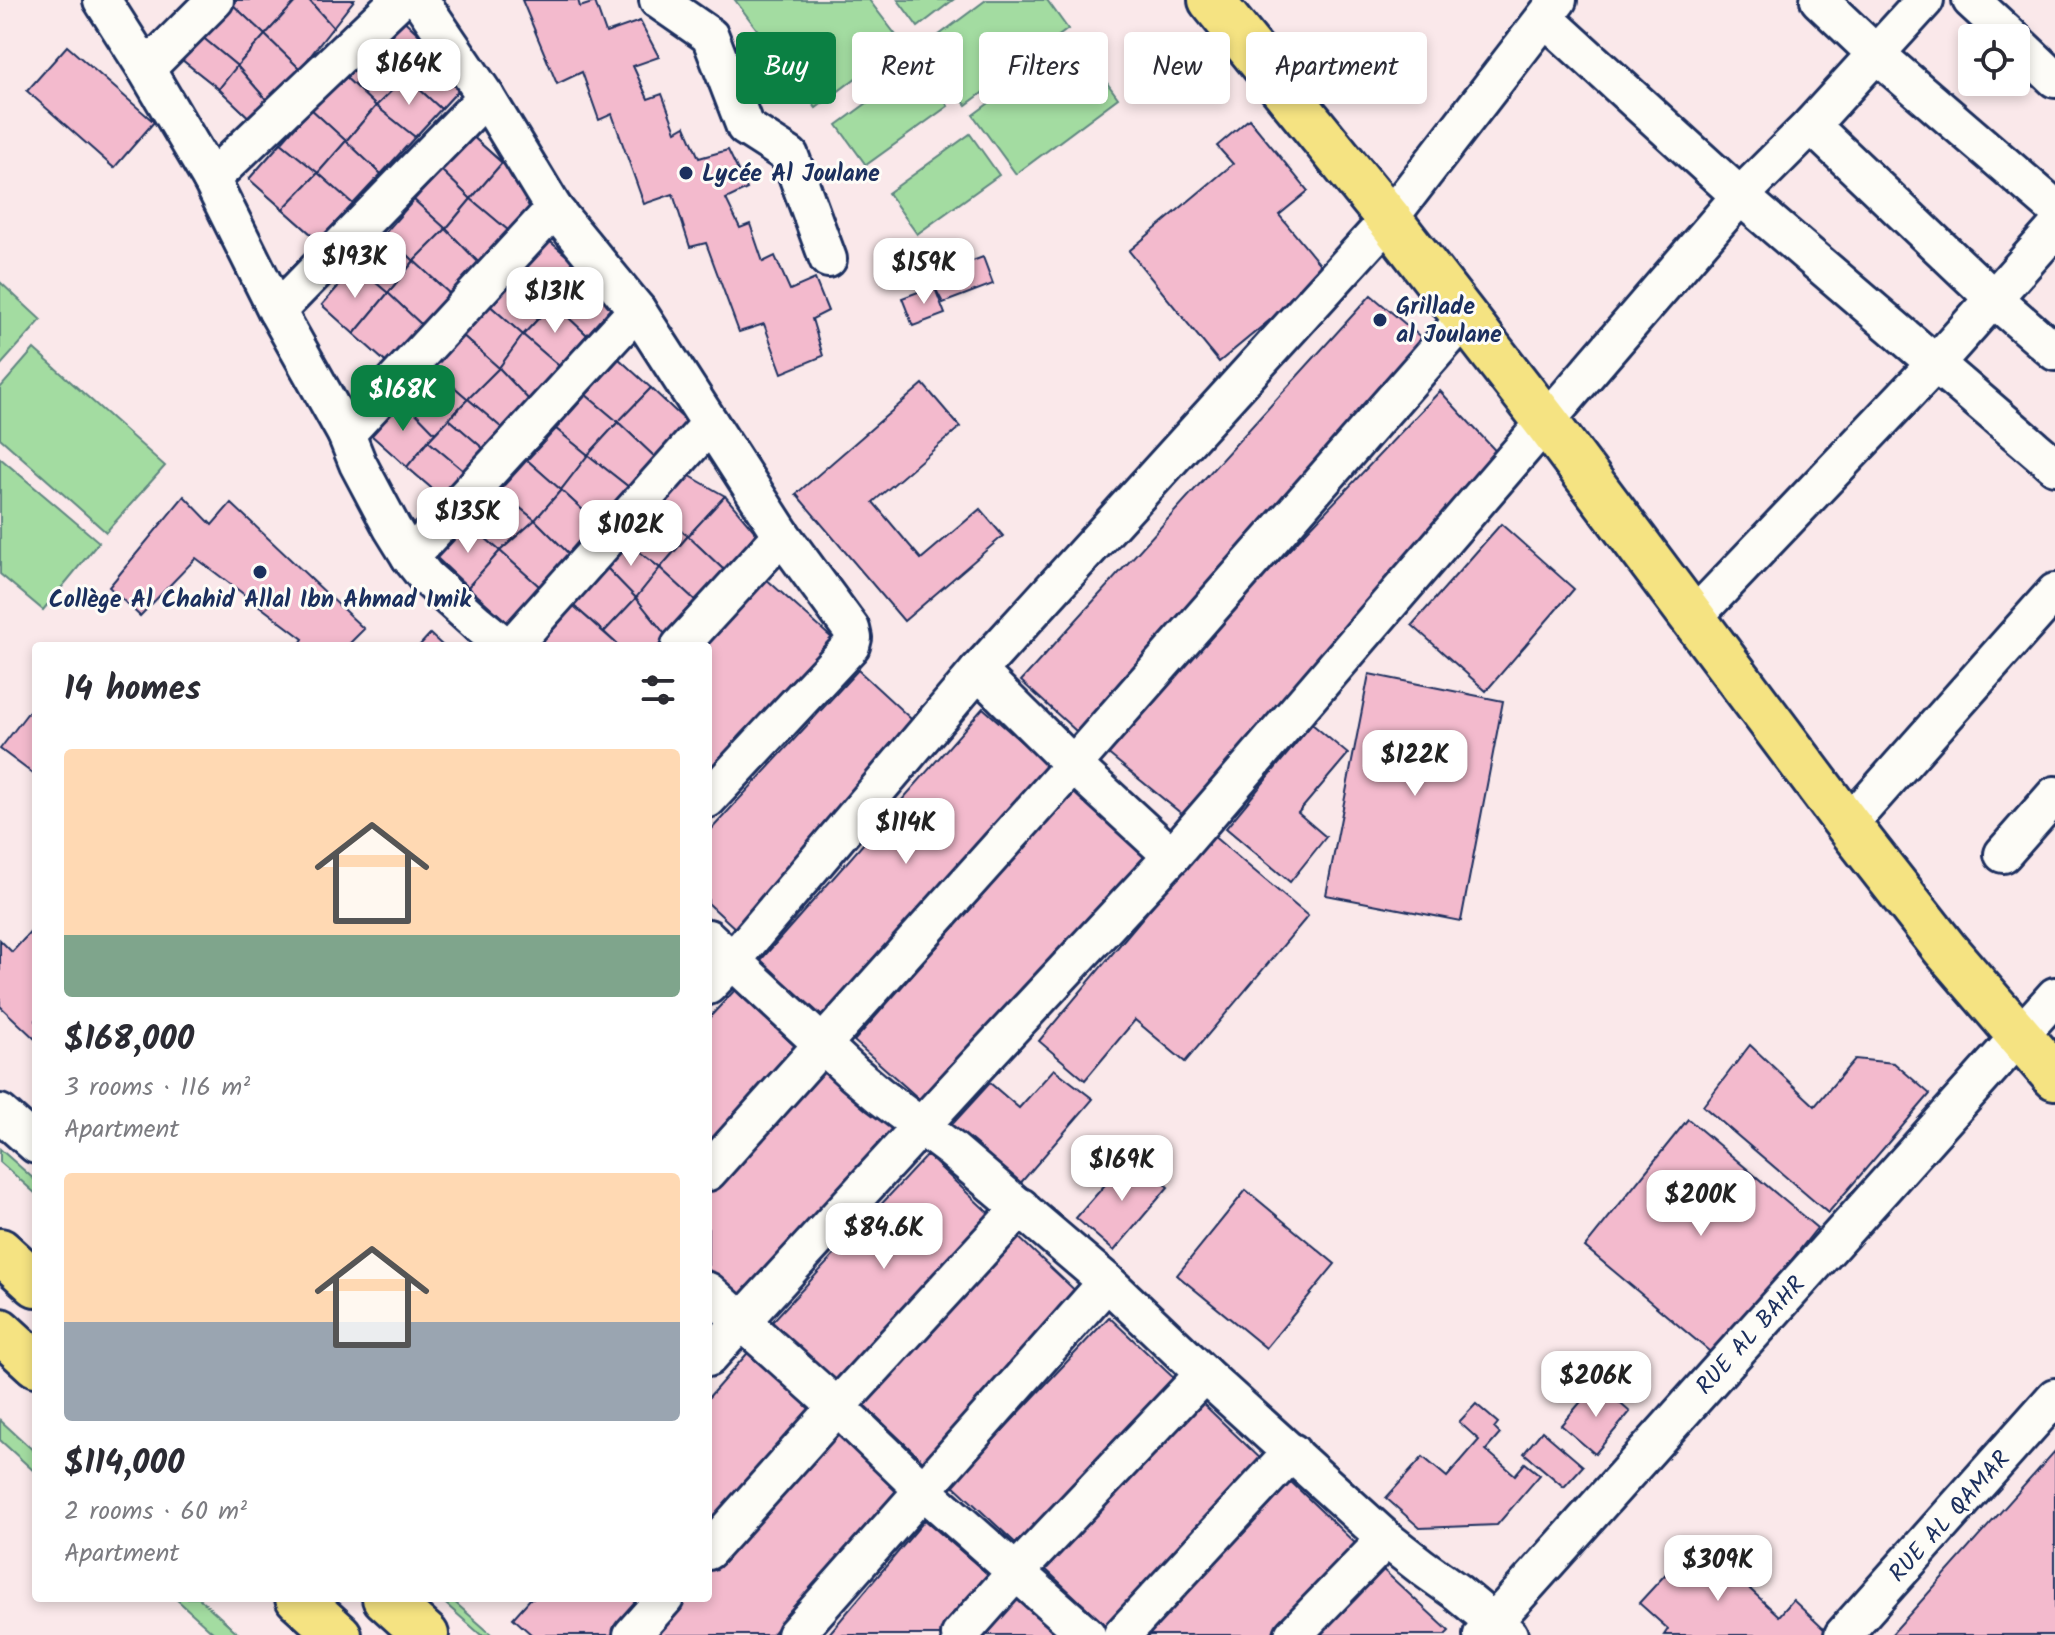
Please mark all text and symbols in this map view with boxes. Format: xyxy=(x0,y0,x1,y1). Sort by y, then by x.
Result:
map controls xyxy=(1958,24,2030,96)
button: locate xyxy=(1958,24,2030,96)
chip: Buy xyxy=(736,32,836,104)
chip: Rent xyxy=(852,32,963,104)
chip: Filters xyxy=(979,32,1108,104)
chip: New xyxy=(1124,32,1230,104)
chip: Apartment xyxy=(1246,32,1427,104)
pin: $164K xyxy=(353,39,465,107)
text: $164K xyxy=(375,44,443,86)
place label: Lycée Al Joulane xyxy=(702,155,880,194)
marker: Lycée Al Joulane xyxy=(677,164,695,182)
pin: $193K xyxy=(299,232,411,300)
text: $193K xyxy=(322,237,388,279)
pin: $159K xyxy=(868,238,980,306)
text: $159K xyxy=(891,243,957,285)
pin: $131K xyxy=(499,267,611,335)
text: $131K xyxy=(525,272,585,314)
place label: Grillade al Joulane xyxy=(1396,288,1502,355)
marker: Grillade al Joulane xyxy=(1371,311,1389,329)
pin: $168K xyxy=(347,365,459,433)
text: $168K xyxy=(369,370,437,412)
pin: $135K xyxy=(412,487,524,555)
text: $135K xyxy=(435,492,501,534)
pin: $102K xyxy=(575,500,687,568)
text: $102K xyxy=(597,505,665,547)
marker: Collège Al Chahid Allal Ibn Ahmad Imik xyxy=(251,563,269,581)
place label: Collège Al Chahid Allal Ibn Ahmad Imik xyxy=(49,581,472,620)
text: 14 homes xyxy=(64,663,201,717)
icon: filters xyxy=(636,668,680,712)
pin: $122K xyxy=(1359,730,1471,798)
text: $122K xyxy=(1380,735,1450,777)
pin: $114K xyxy=(850,798,962,866)
icon: home xyxy=(300,801,444,945)
text: $114K xyxy=(876,803,936,845)
text: $168,000 xyxy=(64,1013,194,1067)
text: 3 rooms · 116 m² xyxy=(64,1067,250,1109)
text: Apartment xyxy=(64,1109,179,1151)
pin: $169K xyxy=(1066,1135,1178,1203)
text: $169K xyxy=(1089,1140,1155,1182)
pin: $200K xyxy=(1645,1170,1757,1238)
text: $200K xyxy=(1665,1175,1737,1217)
pin: $84.6K xyxy=(819,1203,949,1271)
text: $84.6K xyxy=(844,1208,924,1250)
icon: home xyxy=(300,1225,444,1369)
street label: RUE AL BAHR xyxy=(1687,1267,1816,1405)
pin: $206K xyxy=(1540,1351,1652,1419)
text: $206K xyxy=(1559,1356,1633,1398)
text: $114,000 xyxy=(64,1437,184,1491)
street label: RUE AL QAMAR xyxy=(1880,1442,2020,1592)
text: 2 rooms · 60 m² xyxy=(64,1491,247,1533)
text: Apartment xyxy=(64,1533,179,1575)
pin: $309K xyxy=(1662,1535,1774,1603)
text: $309K xyxy=(1682,1540,1754,1582)

